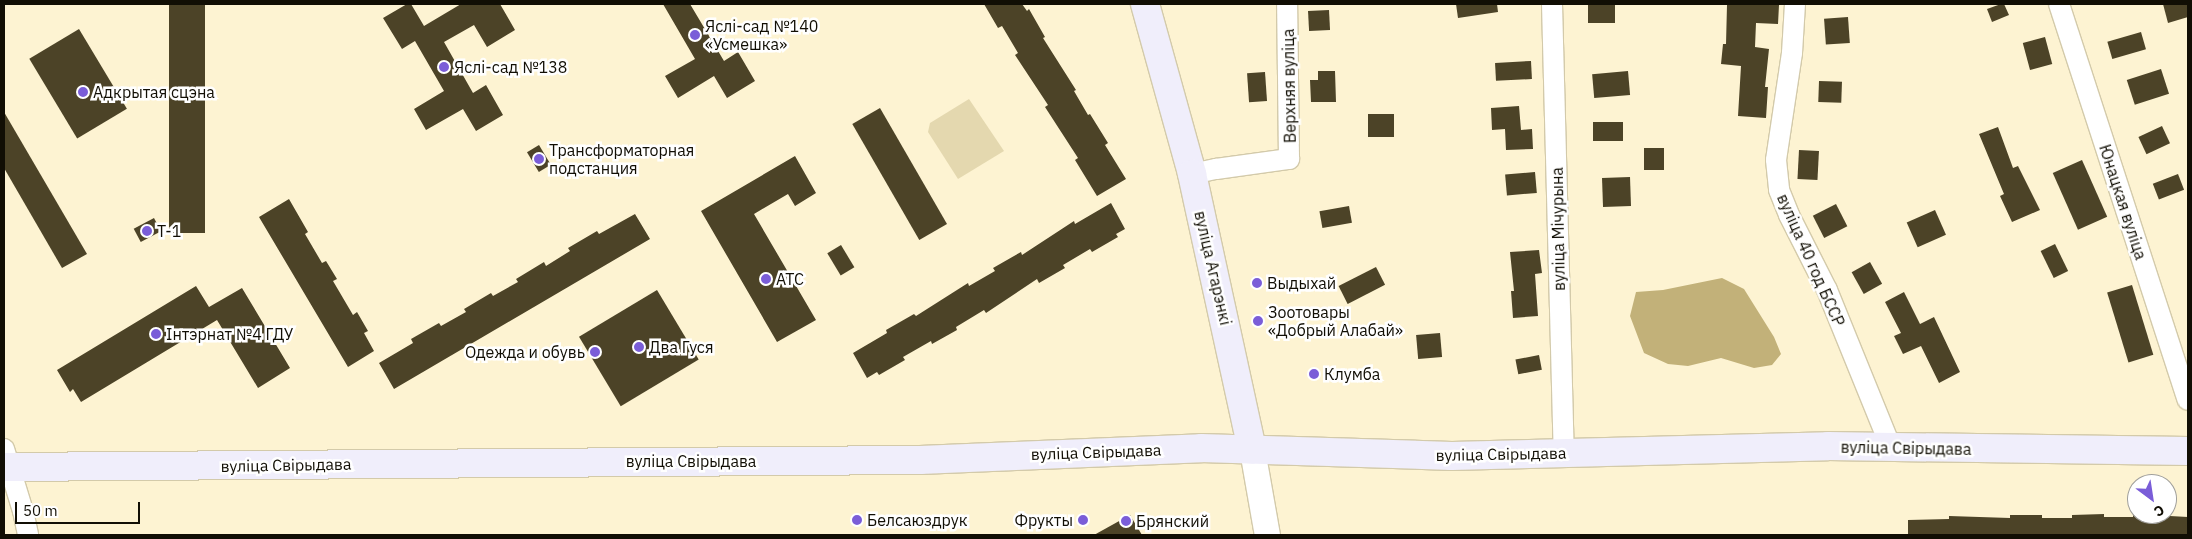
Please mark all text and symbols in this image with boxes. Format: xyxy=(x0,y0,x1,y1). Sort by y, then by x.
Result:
place label: Яслі-сад №140 «Усмешка» xyxy=(705,16,818,54)
marker: Яслі-сад №140 «Усмешка» xyxy=(689,29,701,41)
street label: Верхняя вуліца xyxy=(1278,29,1300,143)
place label: Яслі-сад №138 xyxy=(454,57,567,77)
marker: Яслі-сад №138 xyxy=(438,61,450,73)
place label: Адкрытая сцэна xyxy=(93,82,215,102)
marker: Адкрытая сцэна xyxy=(77,86,89,98)
place label: Трансформаторная подстанция xyxy=(549,140,694,178)
street label: Юнацкая вуліца xyxy=(2095,142,2151,262)
marker: Трансформаторная подстанция xyxy=(533,153,545,165)
street label: вуліца Мічурына xyxy=(1547,167,1569,291)
street label: вуліца 40 год БССР xyxy=(1773,191,1849,329)
street label: вуліца Агарэнкі xyxy=(1191,209,1235,327)
place label: Т-1 xyxy=(157,221,181,241)
marker: Т-1 xyxy=(141,225,153,237)
place label: АТС xyxy=(776,269,804,289)
marker: АТС xyxy=(760,273,772,285)
place label: Выдыхай xyxy=(1267,273,1336,293)
marker: Выдыхай xyxy=(1251,277,1263,289)
place label: Зоотовары «Добрый Алабай» xyxy=(1268,302,1403,340)
marker: Зоотовары «Добрый Алабай» xyxy=(1252,315,1264,327)
place label: Інтэрнат №4 ГДУ xyxy=(166,324,293,344)
marker: Інтэрнат №4 ГДУ xyxy=(150,328,162,340)
place label: Два Гуся xyxy=(649,337,713,357)
marker: Два Гуся xyxy=(633,341,645,353)
place label: Одежда и обувь xyxy=(465,342,585,362)
marker: Одежда и обувь xyxy=(589,346,601,358)
place label: Клумба xyxy=(1324,364,1380,384)
marker: Клумба xyxy=(1308,368,1320,380)
street label: вуліца Свірыдава xyxy=(1840,437,1972,459)
street label: вуліца Свірыдава xyxy=(1030,440,1162,464)
street label: вуліца Свірыдава xyxy=(1435,443,1567,465)
street label: вуліца Свірыдава xyxy=(626,451,756,471)
street label: вуліца Свірыдава xyxy=(220,454,352,476)
north arrow xyxy=(2127,474,2177,524)
scale bar xyxy=(18,492,142,524)
text: 50 m xyxy=(23,501,58,520)
text: С xyxy=(2151,501,2168,521)
place label: Белсаюздрук xyxy=(867,510,968,530)
place label: Фрукты xyxy=(1014,510,1073,530)
place label: Брянский xyxy=(1136,511,1209,531)
marker: Белсаюздрук xyxy=(851,514,863,526)
marker: Фрукты xyxy=(1077,514,1089,526)
marker: Брянский xyxy=(1120,515,1132,527)

